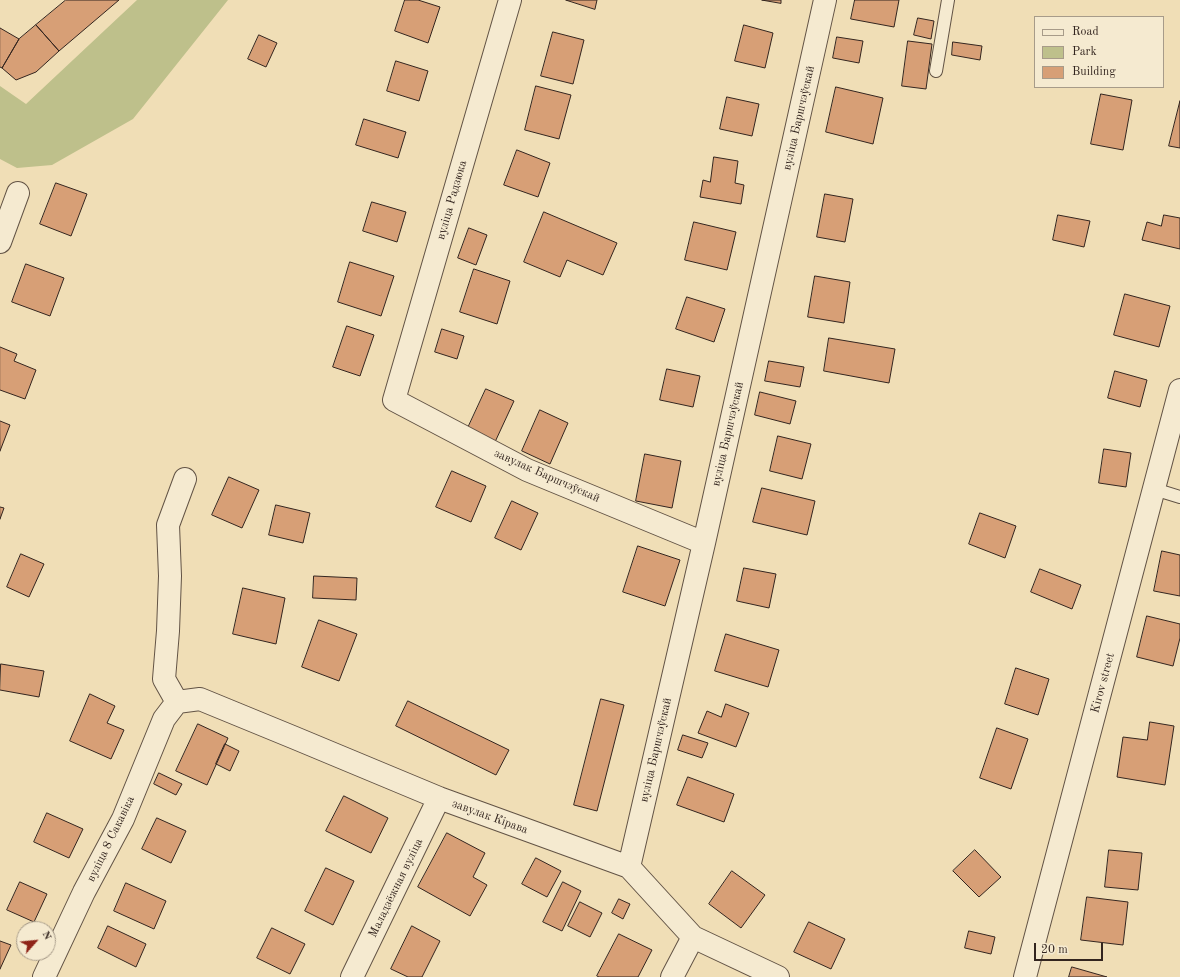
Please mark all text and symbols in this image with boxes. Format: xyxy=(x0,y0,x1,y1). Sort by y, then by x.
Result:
legend xyxy=(1034,16,1164,88)
text: Road xyxy=(1072,26,1099,38)
text: Park xyxy=(1072,46,1097,58)
street label: вуліца Баршчэўскай xyxy=(780,64,818,172)
text: Building xyxy=(1072,66,1116,78)
street label: вуліца Радзюка xyxy=(434,159,470,241)
street label: вуліца Баршчэўскай xyxy=(709,380,747,488)
street label: завулак Баршчэўскай xyxy=(492,446,602,506)
street label: Kirov street xyxy=(1088,651,1118,715)
street label: вуліца Баршчэўскай xyxy=(637,696,675,804)
street label: вуліца 8 Сакавіка xyxy=(84,794,138,884)
street label: завулак Кірава xyxy=(450,797,530,837)
street label: Маладзёжная вуліца xyxy=(366,836,426,940)
north arrow xyxy=(16,921,56,961)
text: N xyxy=(39,930,53,942)
scale bar xyxy=(1036,935,1105,961)
text: 20 m xyxy=(1041,944,1068,956)

